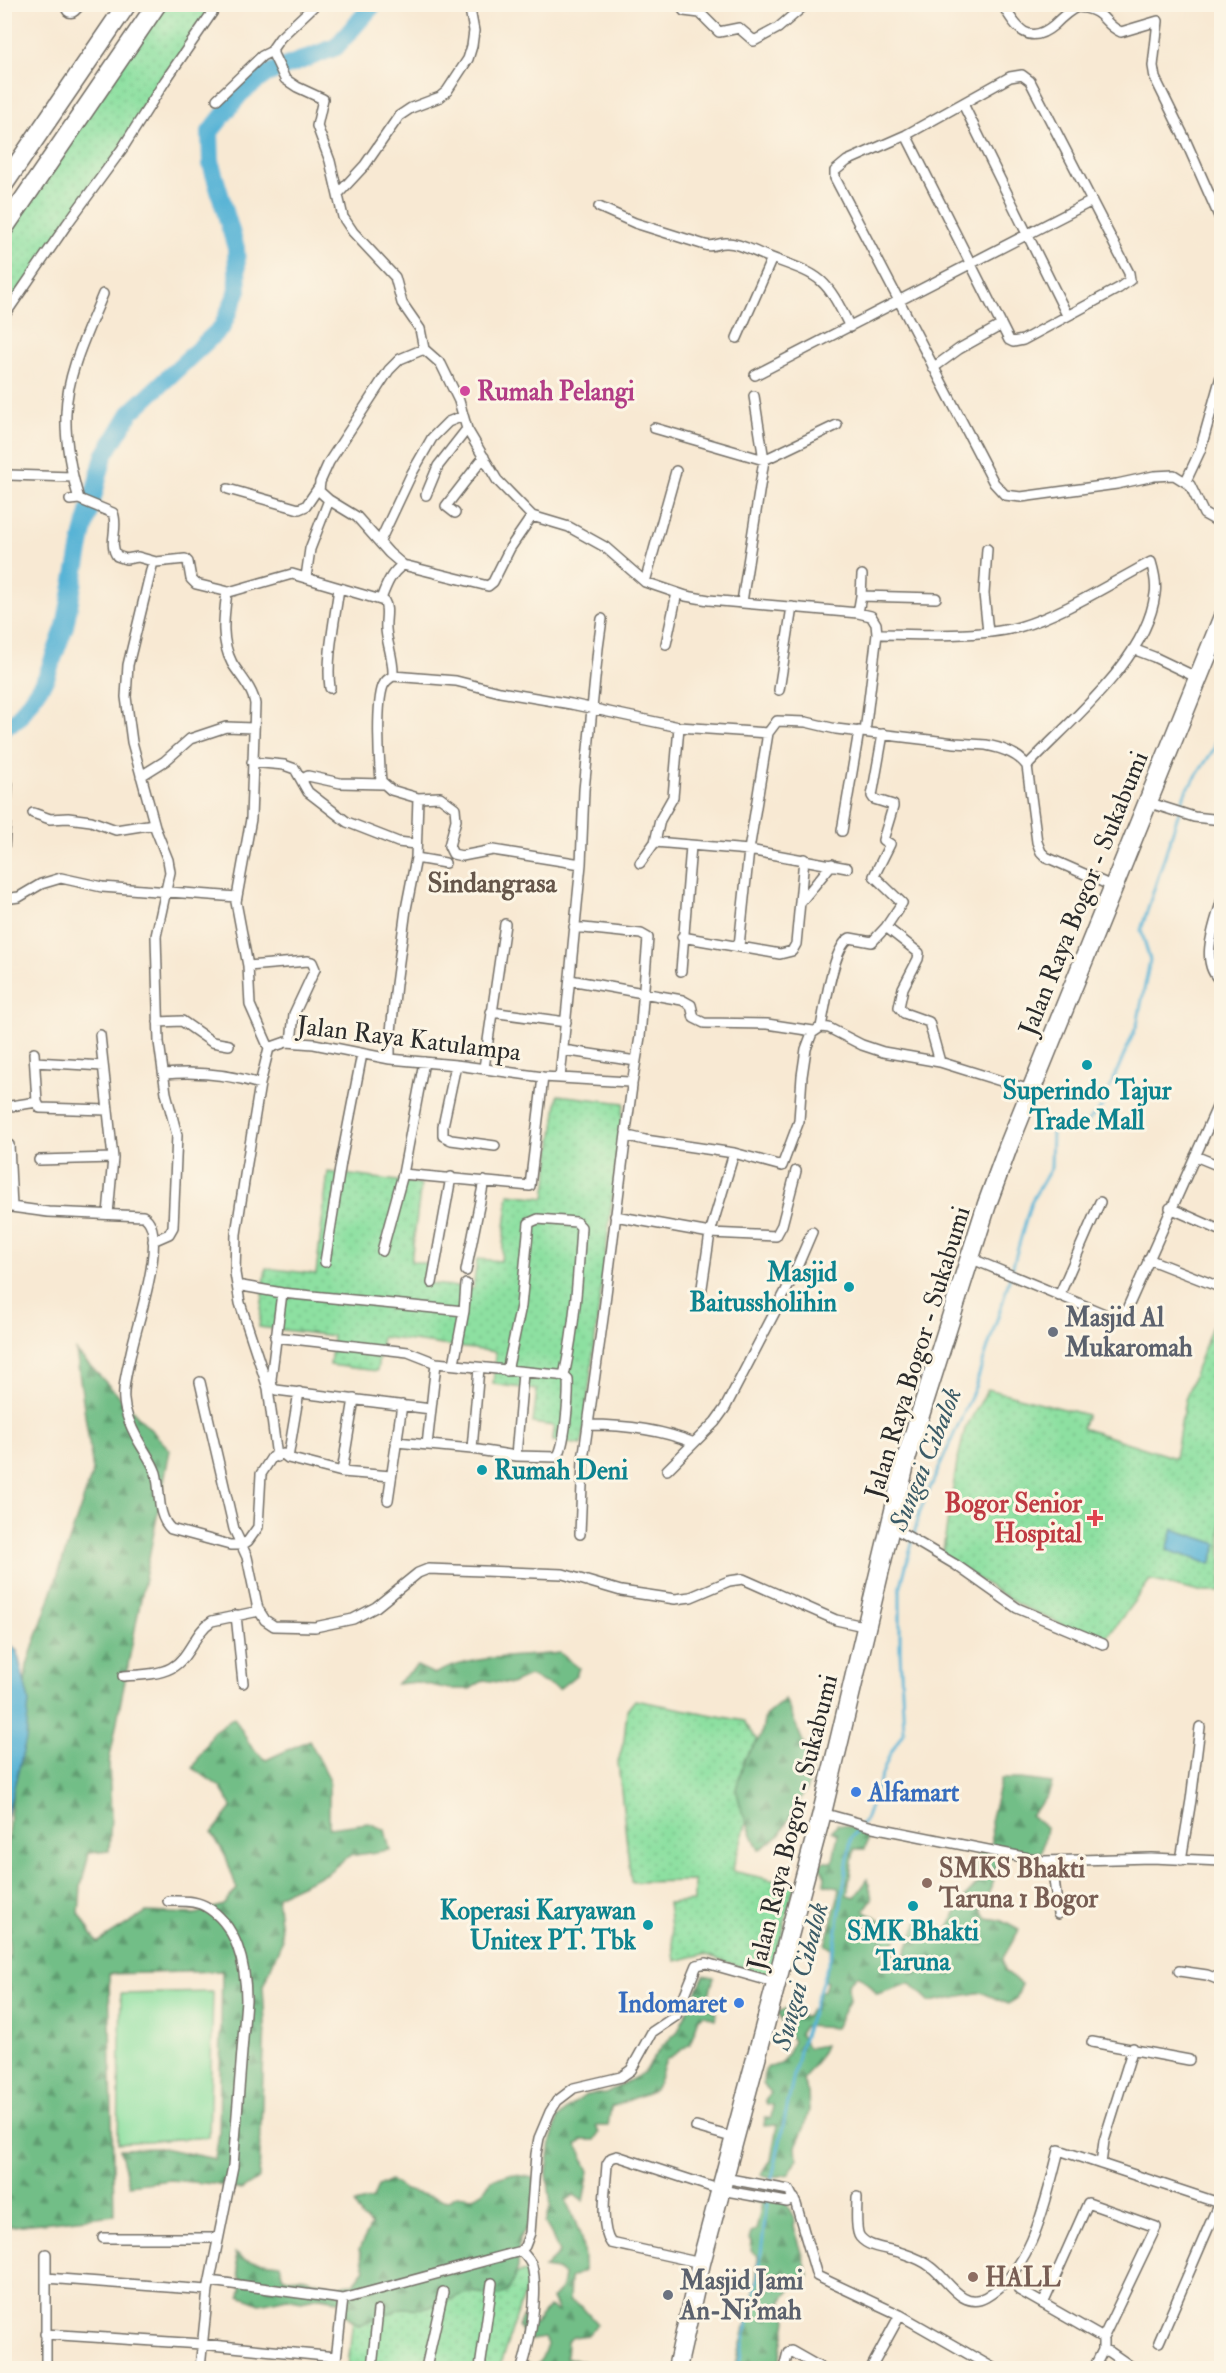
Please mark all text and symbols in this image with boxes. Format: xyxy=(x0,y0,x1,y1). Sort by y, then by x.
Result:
place label: Rumah Pelangi xyxy=(477,376,635,409)
marker: Rumah Pelangi xyxy=(458,384,472,398)
street label: Jalan Raya Bogor - Sukabumi xyxy=(1012,746,1156,1041)
district label: Sindangrasa xyxy=(427,867,557,901)
street label: Jalan Raya Katulampa xyxy=(294,1009,523,1070)
marker: Superindo Tajur Trade Mall xyxy=(1080,1058,1094,1072)
place label: Superindo Tajur Trade Mall xyxy=(1003,1075,1172,1137)
street label: Jalan Raya Bogor - Sukabumi xyxy=(858,1202,978,1503)
place label: Masjid Baitussholihin xyxy=(689,1257,838,1319)
marker: Masjid Baitussholihin xyxy=(842,1280,856,1294)
place label: Masjid Al Mukaromah xyxy=(1064,1302,1193,1364)
marker: Masjid Al Mukaromah xyxy=(1046,1325,1060,1339)
water label: Sungai Cibalok xyxy=(881,1383,969,1537)
place label: Rumah Deni xyxy=(494,1455,628,1487)
marker: Rumah Deni xyxy=(475,1463,489,1477)
place label: Bogor Senior Hospital xyxy=(944,1488,1082,1551)
marker: Bogor Senior Hospital xyxy=(1086,1509,1104,1527)
street label: Jalan Raya Bogor - Sukabumi xyxy=(740,1671,845,1975)
place label: Alfamart xyxy=(867,1777,960,1809)
marker: Alfamart xyxy=(849,1785,863,1799)
place label: SMKS Bhakti Taruna 1 Bogor xyxy=(938,1853,1098,1916)
marker: SMKS Bhakti Taruna 1 Bogor xyxy=(920,1876,934,1890)
place label: Koperasi Karyawan Unitex PT. Tbk xyxy=(440,1895,637,1957)
water label: Sungai Cibalok xyxy=(765,1899,836,2055)
marker: SMK Bhakti Taruna xyxy=(906,1899,920,1913)
place label: SMK Bhakti Taruna xyxy=(847,1916,979,1978)
marker: Koperasi Karyawan Unitex PT. Tbk xyxy=(641,1918,655,1932)
place label: Indomaret xyxy=(618,1988,728,2020)
marker: Indomaret xyxy=(732,1996,746,2010)
place label: HALL xyxy=(985,2262,1061,2294)
place label: Masjid Jami An-Ni'mah xyxy=(679,2265,804,2327)
marker: HALL xyxy=(966,2270,980,2284)
marker: Masjid Jami An-Ni'mah xyxy=(661,2288,675,2302)

